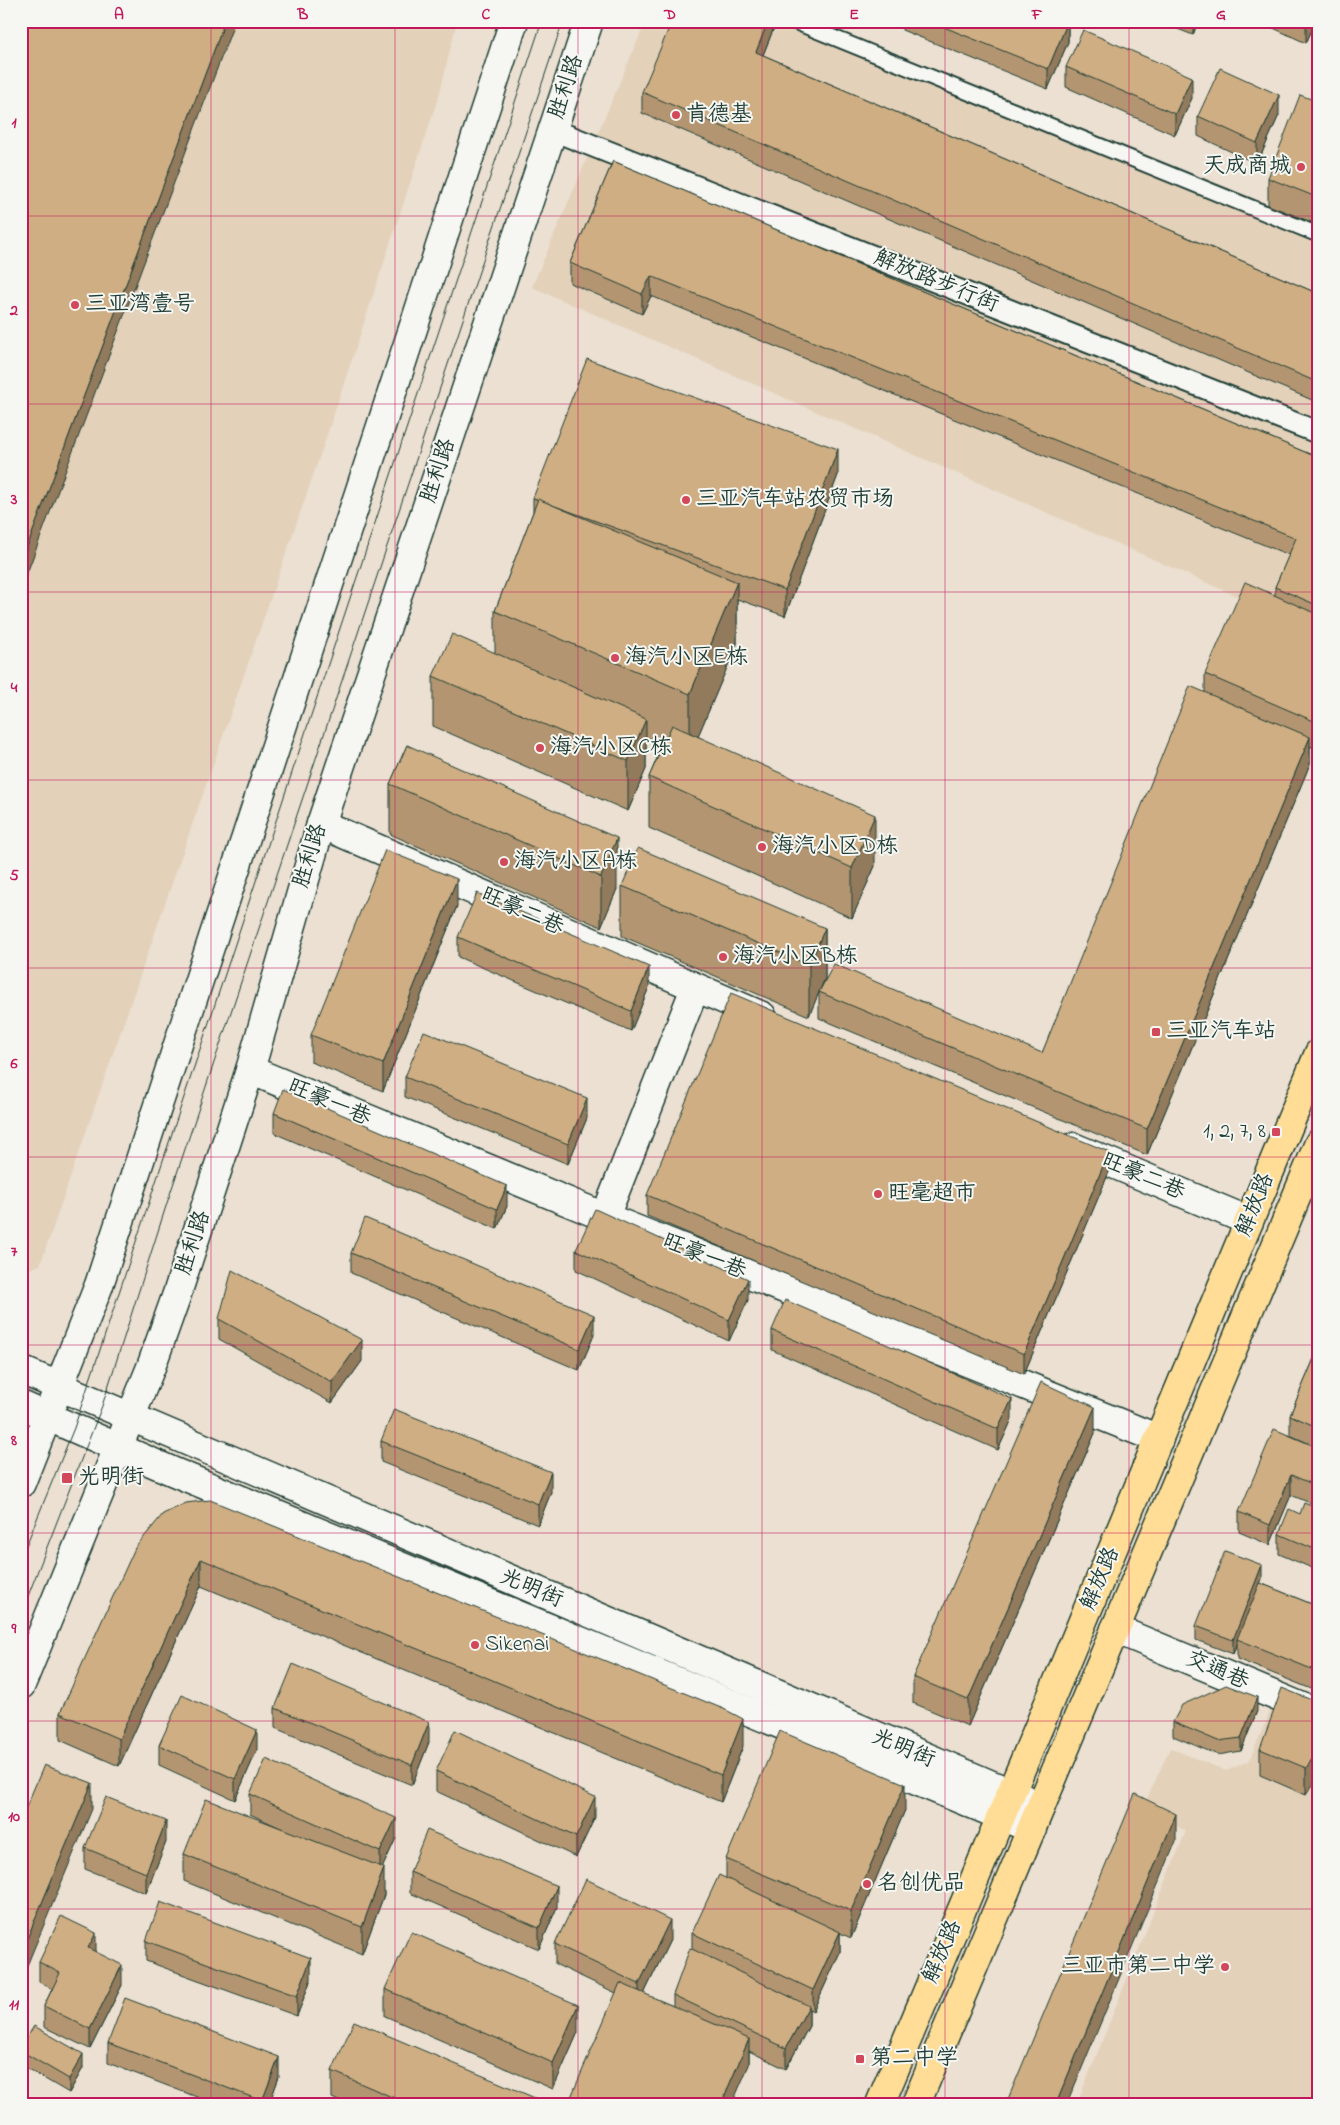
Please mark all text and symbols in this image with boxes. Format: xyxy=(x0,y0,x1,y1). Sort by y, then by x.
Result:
text: A xyxy=(114,3,124,27)
text: B xyxy=(297,3,309,27)
text: C xyxy=(482,3,491,27)
text: D xyxy=(663,3,676,27)
text: E xyxy=(849,3,859,27)
text: F xyxy=(1031,3,1043,27)
text: G xyxy=(1216,3,1226,27)
street label: 胜利路 xyxy=(542,51,592,123)
place label: 肯德基 xyxy=(686,99,752,131)
marker: 肯德基 xyxy=(670,109,682,121)
text: 1 xyxy=(11,111,17,135)
place label: 天成商城 xyxy=(1203,151,1291,183)
marker: 天成商城 xyxy=(1295,161,1307,173)
street label: 解放路步行街 xyxy=(869,242,1003,322)
place label: 三亚湾壹号 xyxy=(85,289,195,321)
text: 2 xyxy=(9,299,18,323)
marker: 三亚湾壹号 xyxy=(69,299,81,311)
street label: 胜利路 xyxy=(414,435,464,507)
place label: 三亚汽车站农贸市场 xyxy=(696,484,894,516)
text: 3 xyxy=(10,488,18,512)
marker: 三亚汽车站农贸市场 xyxy=(680,494,692,506)
place label: 海汽小区E栋 xyxy=(625,642,748,674)
marker: 海汽小区E栋 xyxy=(609,652,621,664)
text: 4 xyxy=(10,676,18,700)
place label: 海汽小区C栋 xyxy=(550,732,672,764)
marker: 海汽小区C栋 xyxy=(534,742,546,754)
street label: 胜利路 xyxy=(286,820,336,892)
place label: 海汽小区D栋 xyxy=(772,831,898,863)
marker: 海汽小区D栋 xyxy=(756,841,768,853)
place label: 海汽小区A栋 xyxy=(514,846,638,878)
marker: 海汽小区A栋 xyxy=(498,856,510,868)
text: 5 xyxy=(9,864,19,888)
street label: 旺豪二巷 xyxy=(475,879,569,945)
place label: 海汽小区B栋 xyxy=(733,941,858,973)
marker: 海汽小区B栋 xyxy=(717,951,729,963)
place label: 三亚汽车站 xyxy=(1166,1016,1276,1048)
marker: 三亚汽车站 xyxy=(1150,1026,1162,1038)
text: 6 xyxy=(9,1052,18,1076)
street label: 旺豪一巷 xyxy=(282,1071,376,1135)
place label: 1, 2, 7, 8 xyxy=(1203,1116,1266,1148)
marker: 1, 2, 7, 8 xyxy=(1270,1126,1282,1138)
street label: 旺豪二巷 xyxy=(1096,1145,1190,1209)
street label: 解放路 xyxy=(1229,1168,1283,1242)
place label: 旺毫超市 xyxy=(888,1178,976,1210)
marker: 旺毫超市 xyxy=(872,1188,884,1200)
street label: 胜利路 xyxy=(169,1207,219,1279)
street label: 旺豪一巷 xyxy=(657,1226,751,1288)
text: 7 xyxy=(11,1240,18,1264)
text: 8 xyxy=(10,1429,17,1453)
place label: 光明街 xyxy=(78,1462,144,1494)
marker: 光明街 xyxy=(60,1471,74,1485)
street label: 解放路 xyxy=(1073,1542,1129,1616)
street label: 光明街 xyxy=(494,1561,568,1617)
text: 9 xyxy=(11,1617,17,1641)
place label: Sikenai xyxy=(485,1629,549,1661)
marker: Sikenai xyxy=(469,1639,481,1651)
street label: 交通巷 xyxy=(1180,1643,1254,1699)
street label: 光明街 xyxy=(866,1721,940,1777)
text: 10 xyxy=(8,1805,20,1829)
place label: 名创优品 xyxy=(877,1868,965,1900)
marker: 名创优品 xyxy=(861,1878,873,1890)
street label: 解放路 xyxy=(915,1915,971,1989)
place label: 三亚市第二中学 xyxy=(1061,1951,1215,1983)
marker: 三亚市第二中学 xyxy=(1219,1961,1231,1973)
text: 11 xyxy=(9,1993,20,2017)
place label: 第二中学 xyxy=(870,2043,958,2075)
marker: 第二中学 xyxy=(854,2053,866,2065)

